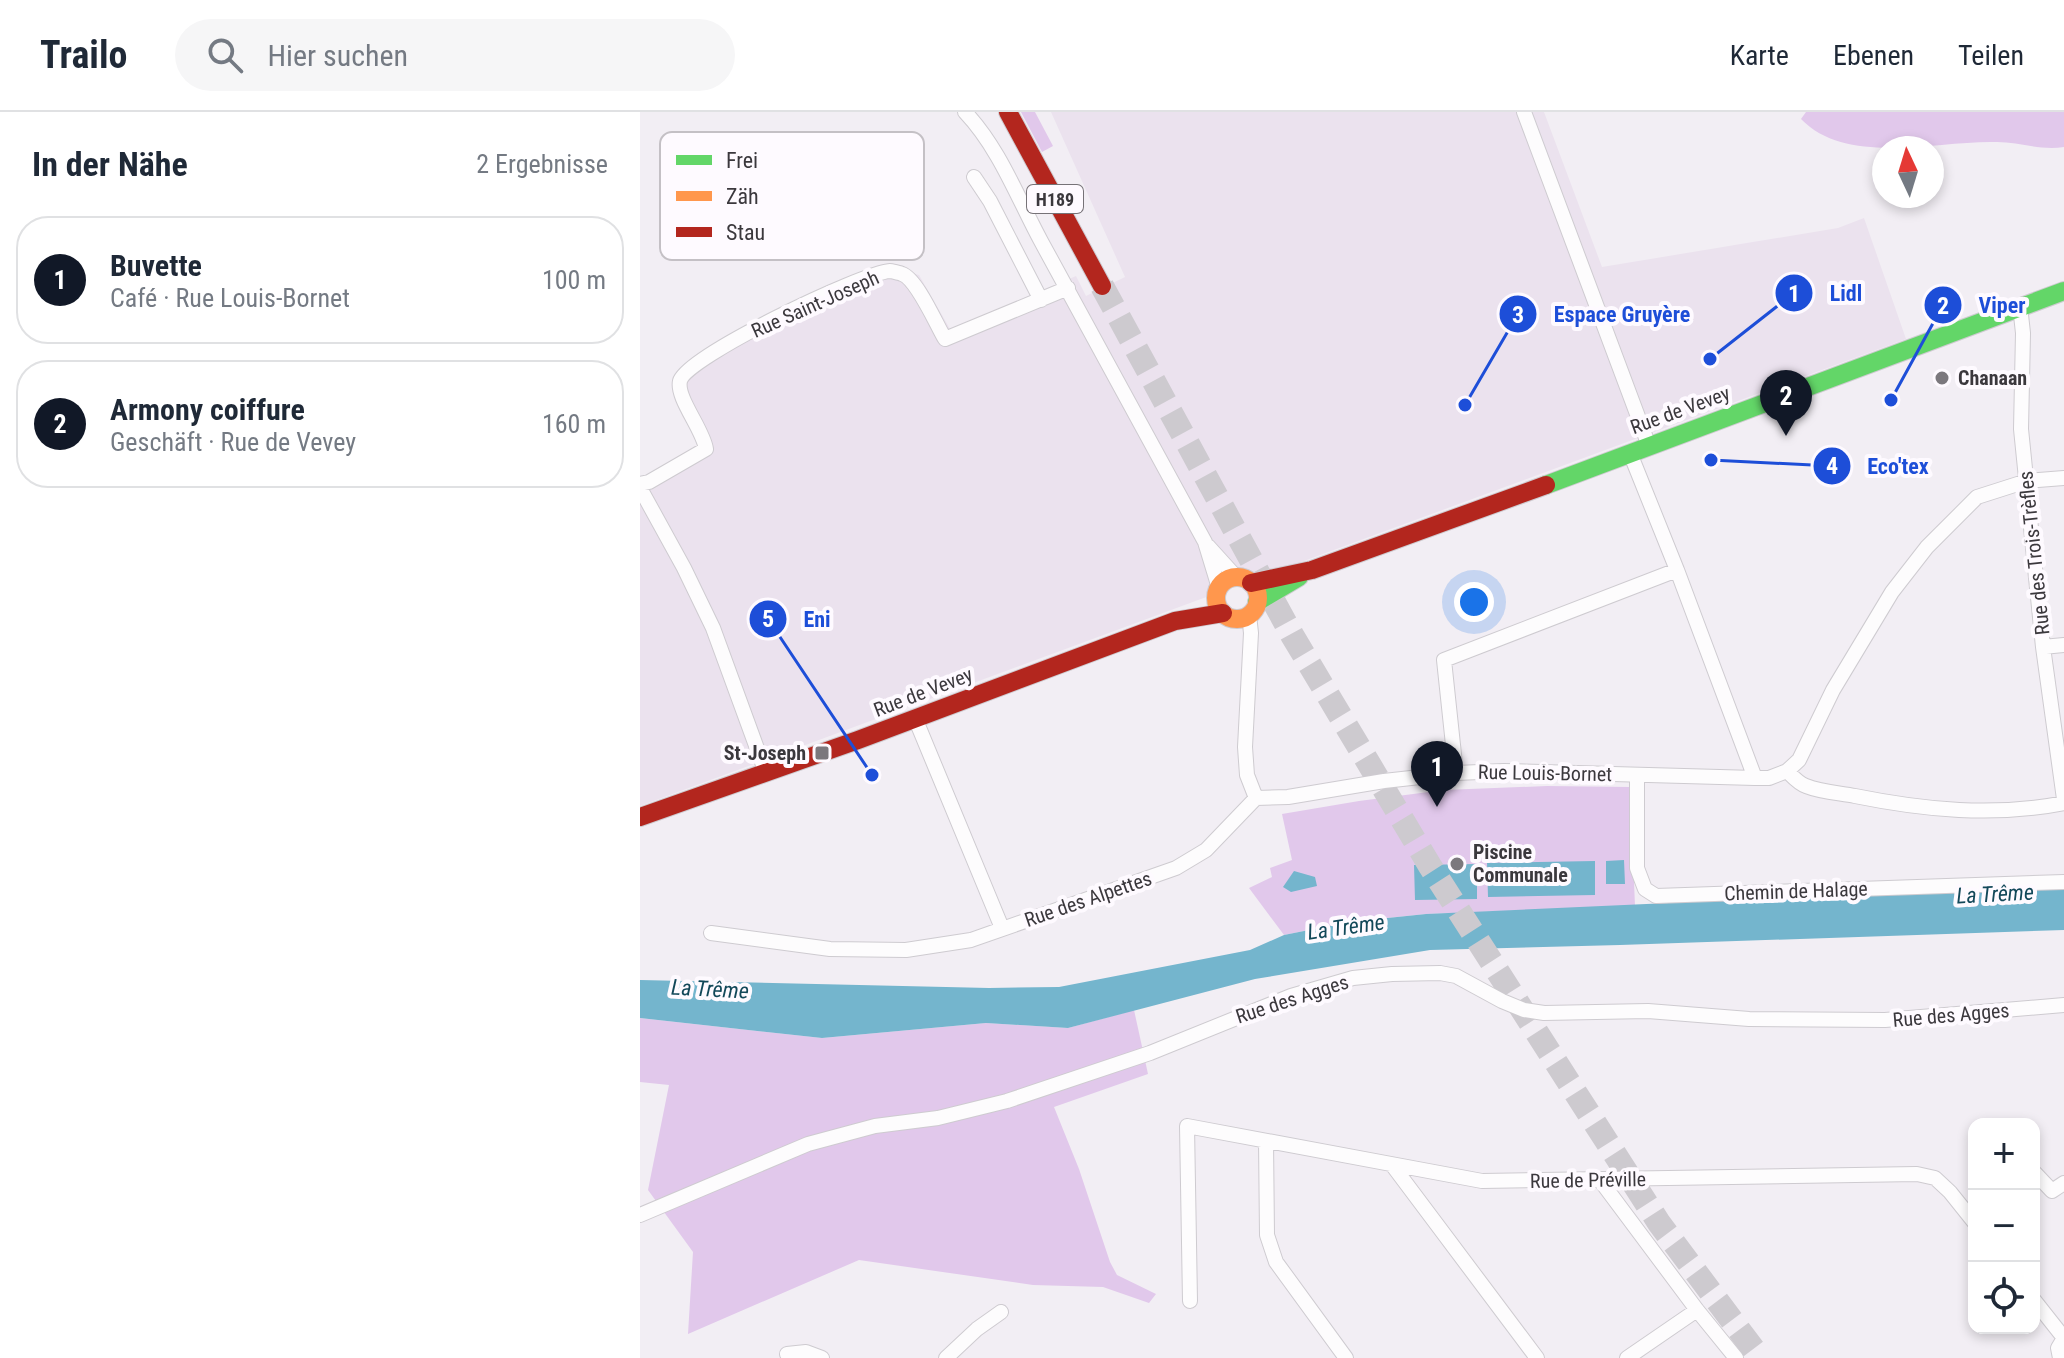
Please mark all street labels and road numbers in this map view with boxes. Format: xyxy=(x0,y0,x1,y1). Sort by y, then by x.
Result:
road number: H189 xyxy=(1027,185,1083,213)
street label: Rue Saint-Joseph xyxy=(747,265,883,343)
street label: Rue de Vevey xyxy=(1627,381,1733,439)
street label: Rue des Trois-Trèfles xyxy=(2013,470,2055,636)
street label: Rue de Vevey xyxy=(870,662,976,722)
street label: Rue Louis-Bornet xyxy=(1478,760,1612,786)
street label: Rue des Alpettes xyxy=(1021,866,1155,932)
street label: Chemin de Halage xyxy=(1724,877,1868,905)
street label: Rue des Agges xyxy=(1233,970,1351,1028)
street label: Rue des Agges xyxy=(1892,998,2010,1032)
street label: Rue de Préville xyxy=(1530,1167,1646,1193)

